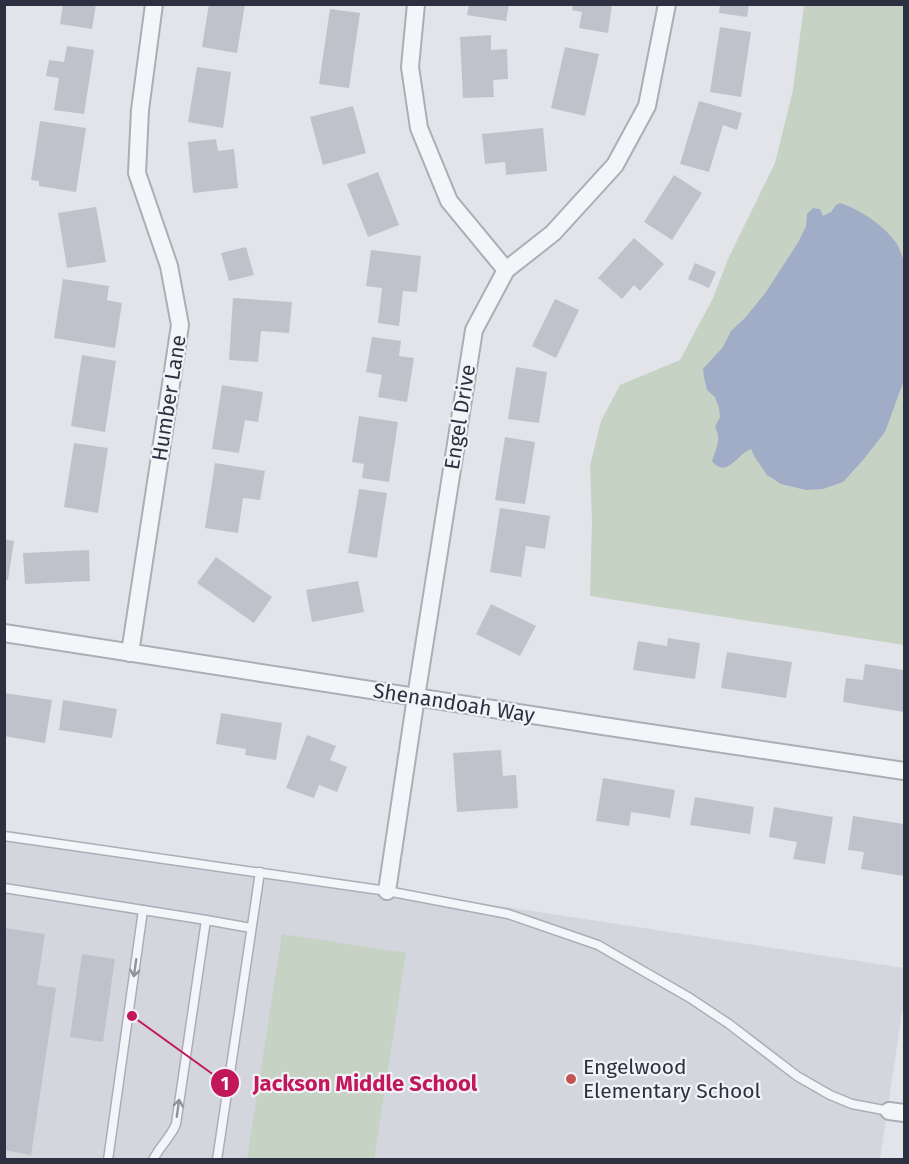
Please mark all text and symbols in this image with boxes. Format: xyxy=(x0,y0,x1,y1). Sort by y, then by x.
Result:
street label: Humber Lane xyxy=(146,333,192,463)
street label: Engel Drive xyxy=(439,362,481,472)
street label: Shenandoah Way xyxy=(371,677,537,729)
one-way arrow xyxy=(130,958,141,977)
place label: Engelwood Elementary School xyxy=(583,1054,761,1104)
callout: Jackson Middle School xyxy=(210,1063,489,1103)
text: Jackson Middle School xyxy=(252,1070,478,1097)
marker: Engelwood Elementary School xyxy=(564,1072,578,1086)
text: 1 xyxy=(221,1073,229,1095)
one-way arrow xyxy=(173,1099,184,1119)

